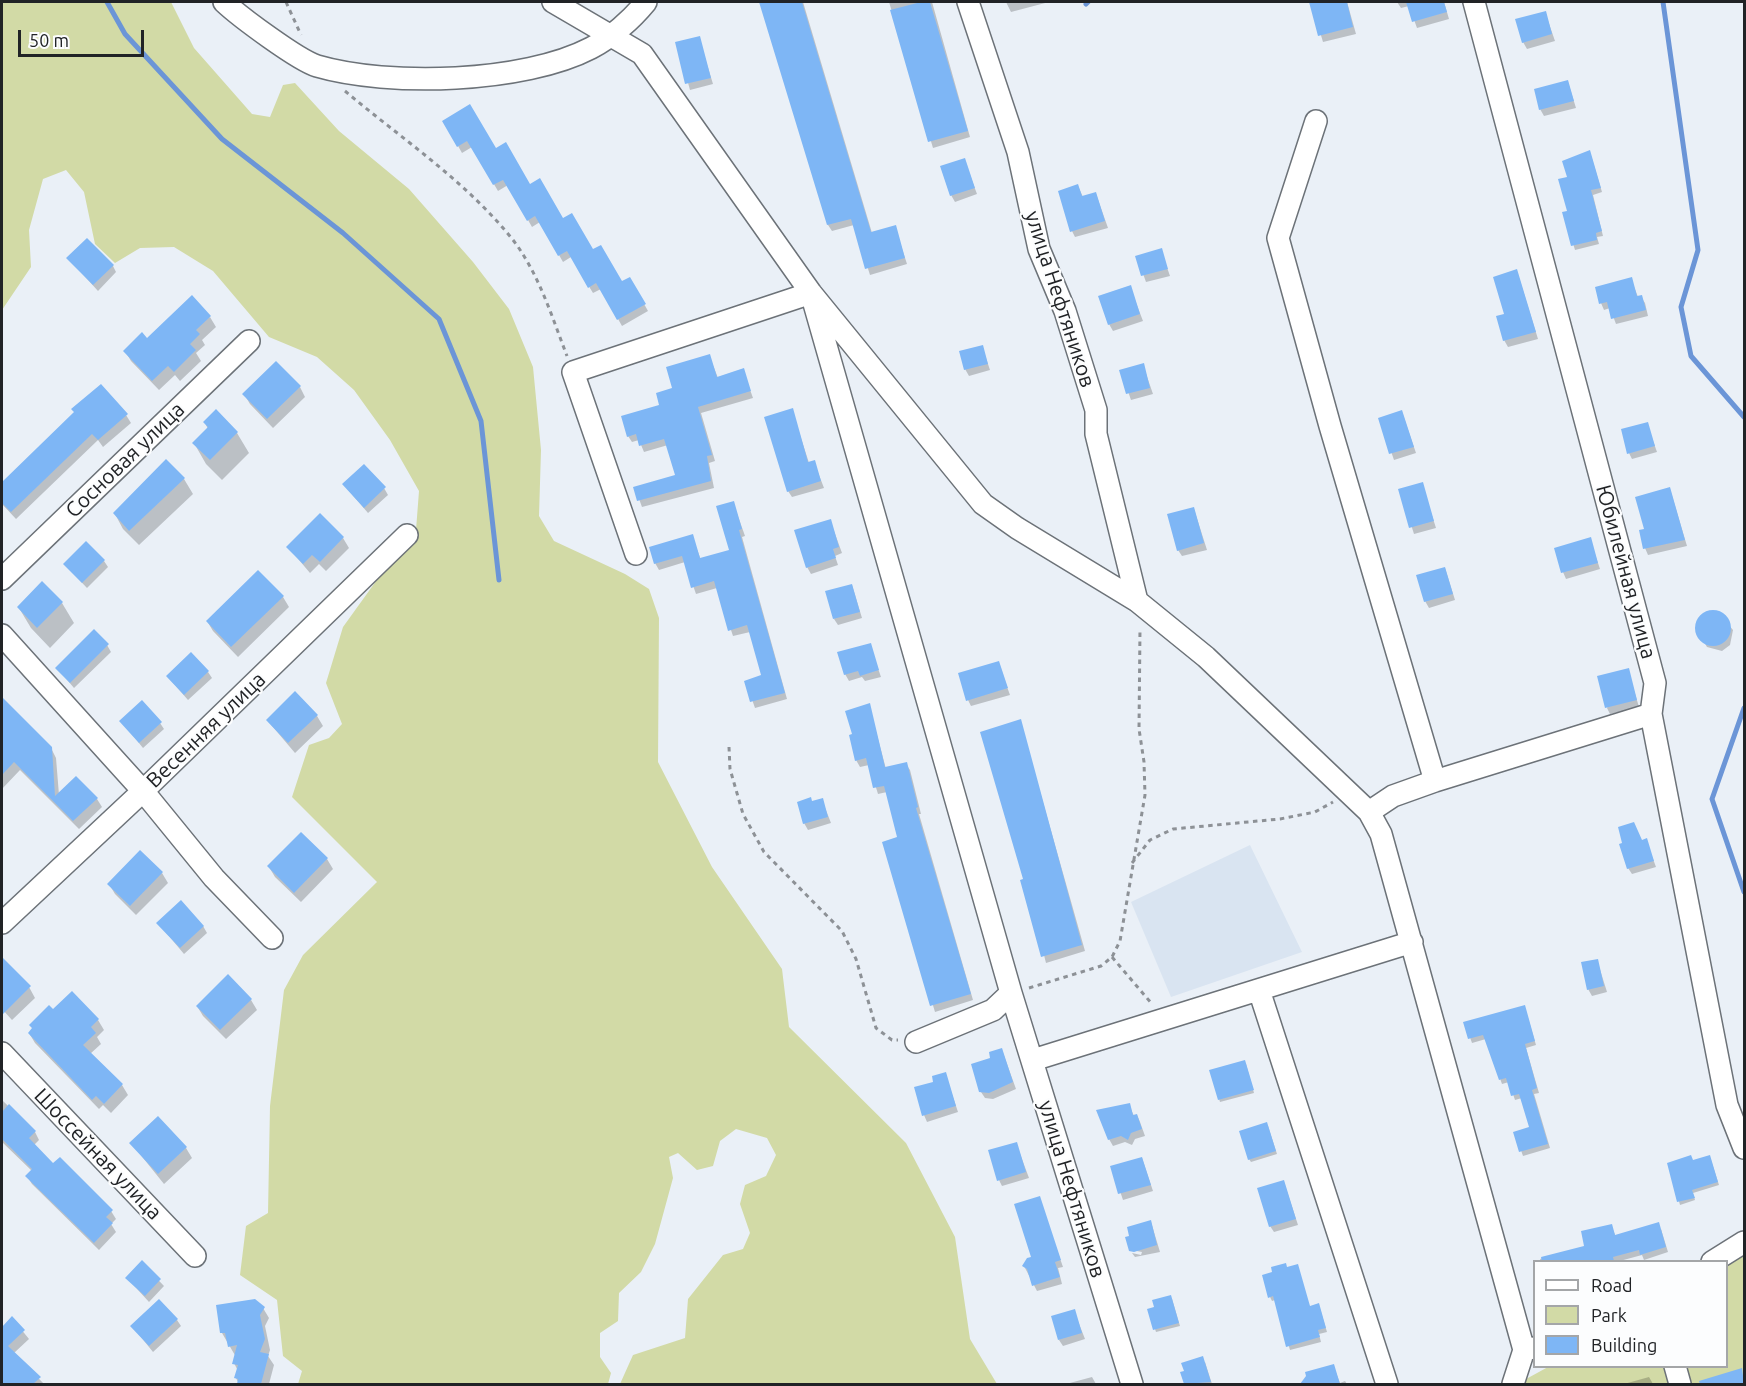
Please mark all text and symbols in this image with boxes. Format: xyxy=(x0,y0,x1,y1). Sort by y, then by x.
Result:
scale bar xyxy=(21,18,147,56)
text: 50 m xyxy=(29,30,69,50)
street label: улица Нефтяников xyxy=(1020,208,1100,390)
street label: Сосновая улица xyxy=(60,397,190,523)
street label: Юбилейная улица xyxy=(1591,482,1661,662)
street label: Весенняя улица xyxy=(141,667,271,793)
street label: Шоссейная улица xyxy=(29,1083,167,1225)
street label: улица Нефтяников xyxy=(1033,1097,1111,1281)
legend xyxy=(1533,1260,1728,1368)
text: Road xyxy=(1591,1275,1633,1295)
text: Park xyxy=(1591,1305,1627,1325)
text: Building xyxy=(1591,1335,1657,1355)

